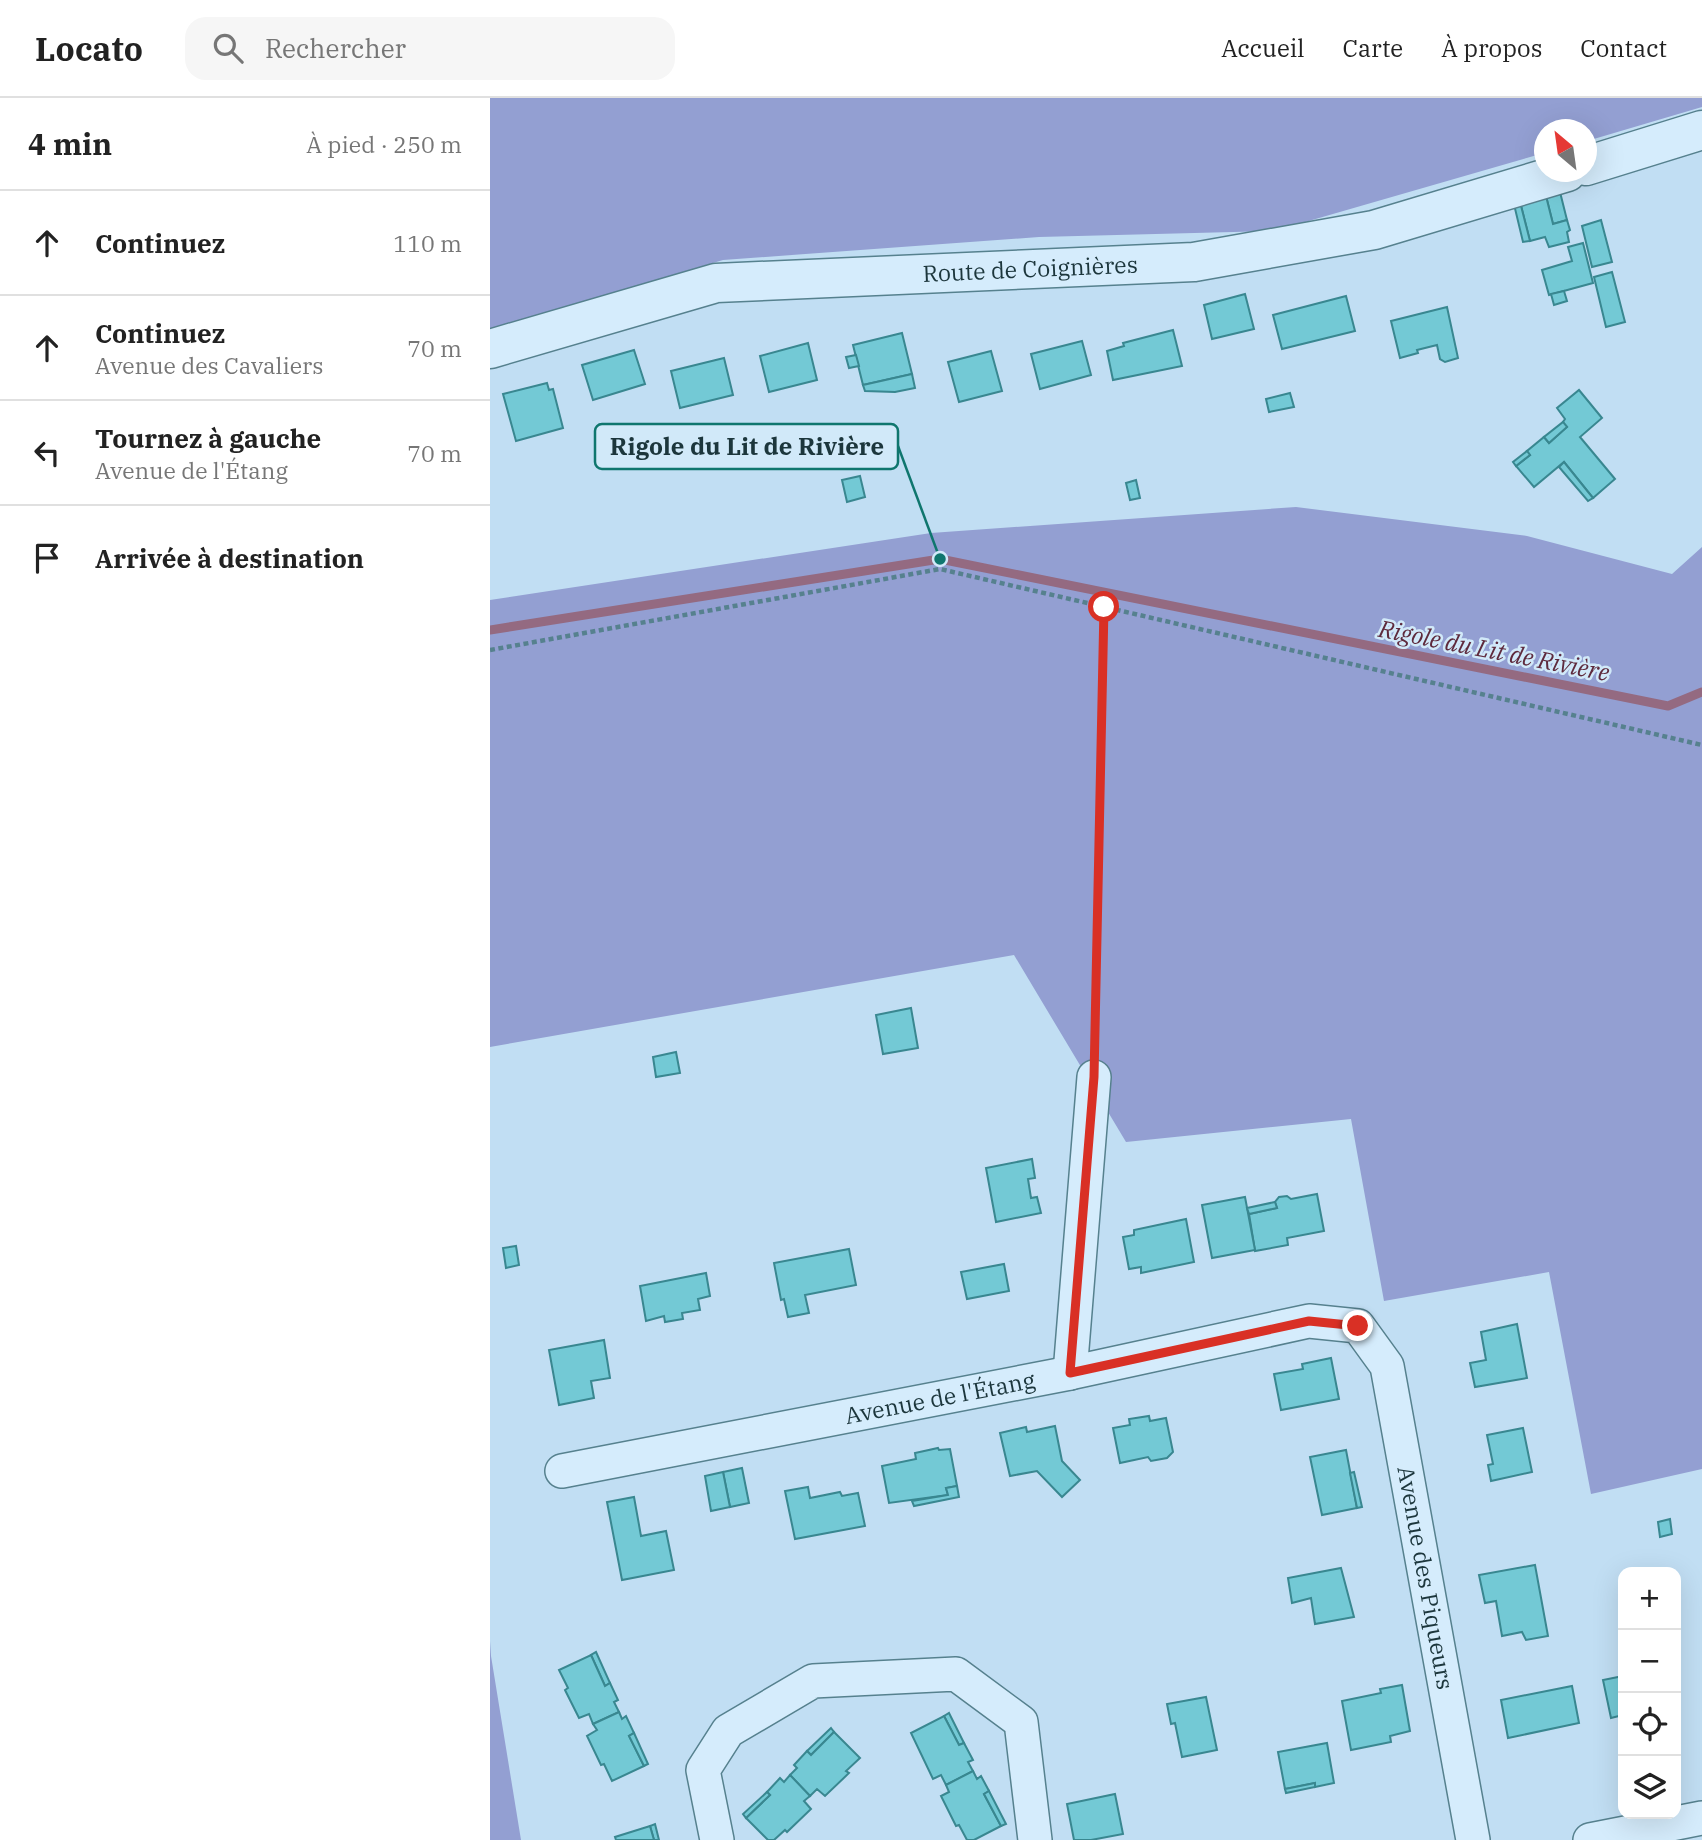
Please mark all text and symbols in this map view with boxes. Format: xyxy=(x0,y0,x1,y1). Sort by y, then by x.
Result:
search box xyxy=(185,17,675,80)
text: Locato xyxy=(35,27,143,70)
icon: search xyxy=(209,29,247,67)
text: Rechercher xyxy=(265,31,406,65)
text: Accueil xyxy=(1221,32,1305,64)
text: Carte xyxy=(1343,32,1403,64)
text: À propos xyxy=(1441,32,1542,64)
text: Contact xyxy=(1580,32,1667,64)
north arrow xyxy=(1534,119,1597,182)
text: 4 min xyxy=(28,124,112,163)
text: À pied · 250 m xyxy=(306,129,462,159)
icon: ahead xyxy=(28,224,66,262)
text: Continuez xyxy=(95,226,225,260)
text: 110 m xyxy=(393,228,462,258)
street label: Route de Coignières xyxy=(922,248,1138,288)
text: Continuez xyxy=(95,316,225,350)
icon: ahead xyxy=(28,329,66,367)
text: 70 m xyxy=(407,333,462,363)
text: Avenue des Cavaliers xyxy=(95,350,323,380)
text: Tournez à gauche xyxy=(95,421,321,455)
callout: Rigole du Lit de Rivière xyxy=(595,424,898,469)
text: Rigole du Lit de Rivière xyxy=(610,430,884,462)
icon: left xyxy=(28,434,66,472)
text: 70 m xyxy=(407,438,462,468)
text: Avenue de l'Étang xyxy=(95,455,288,485)
icon: arrive xyxy=(28,539,66,577)
text: Arrivée à destination xyxy=(95,541,364,575)
route start xyxy=(1088,591,1119,622)
water label: Rigole du Lit de Rivière xyxy=(1375,612,1612,688)
route end xyxy=(1342,1310,1373,1341)
street label: Avenue de l'Étang xyxy=(842,1364,1038,1430)
street label: Avenue des Piqueurs xyxy=(1391,1464,1461,1692)
map controls xyxy=(1618,1567,1681,1819)
button: + xyxy=(1618,1567,1681,1630)
button: − xyxy=(1618,1630,1681,1693)
button: locate xyxy=(1618,1693,1681,1756)
button: layers xyxy=(1618,1756,1681,1819)

